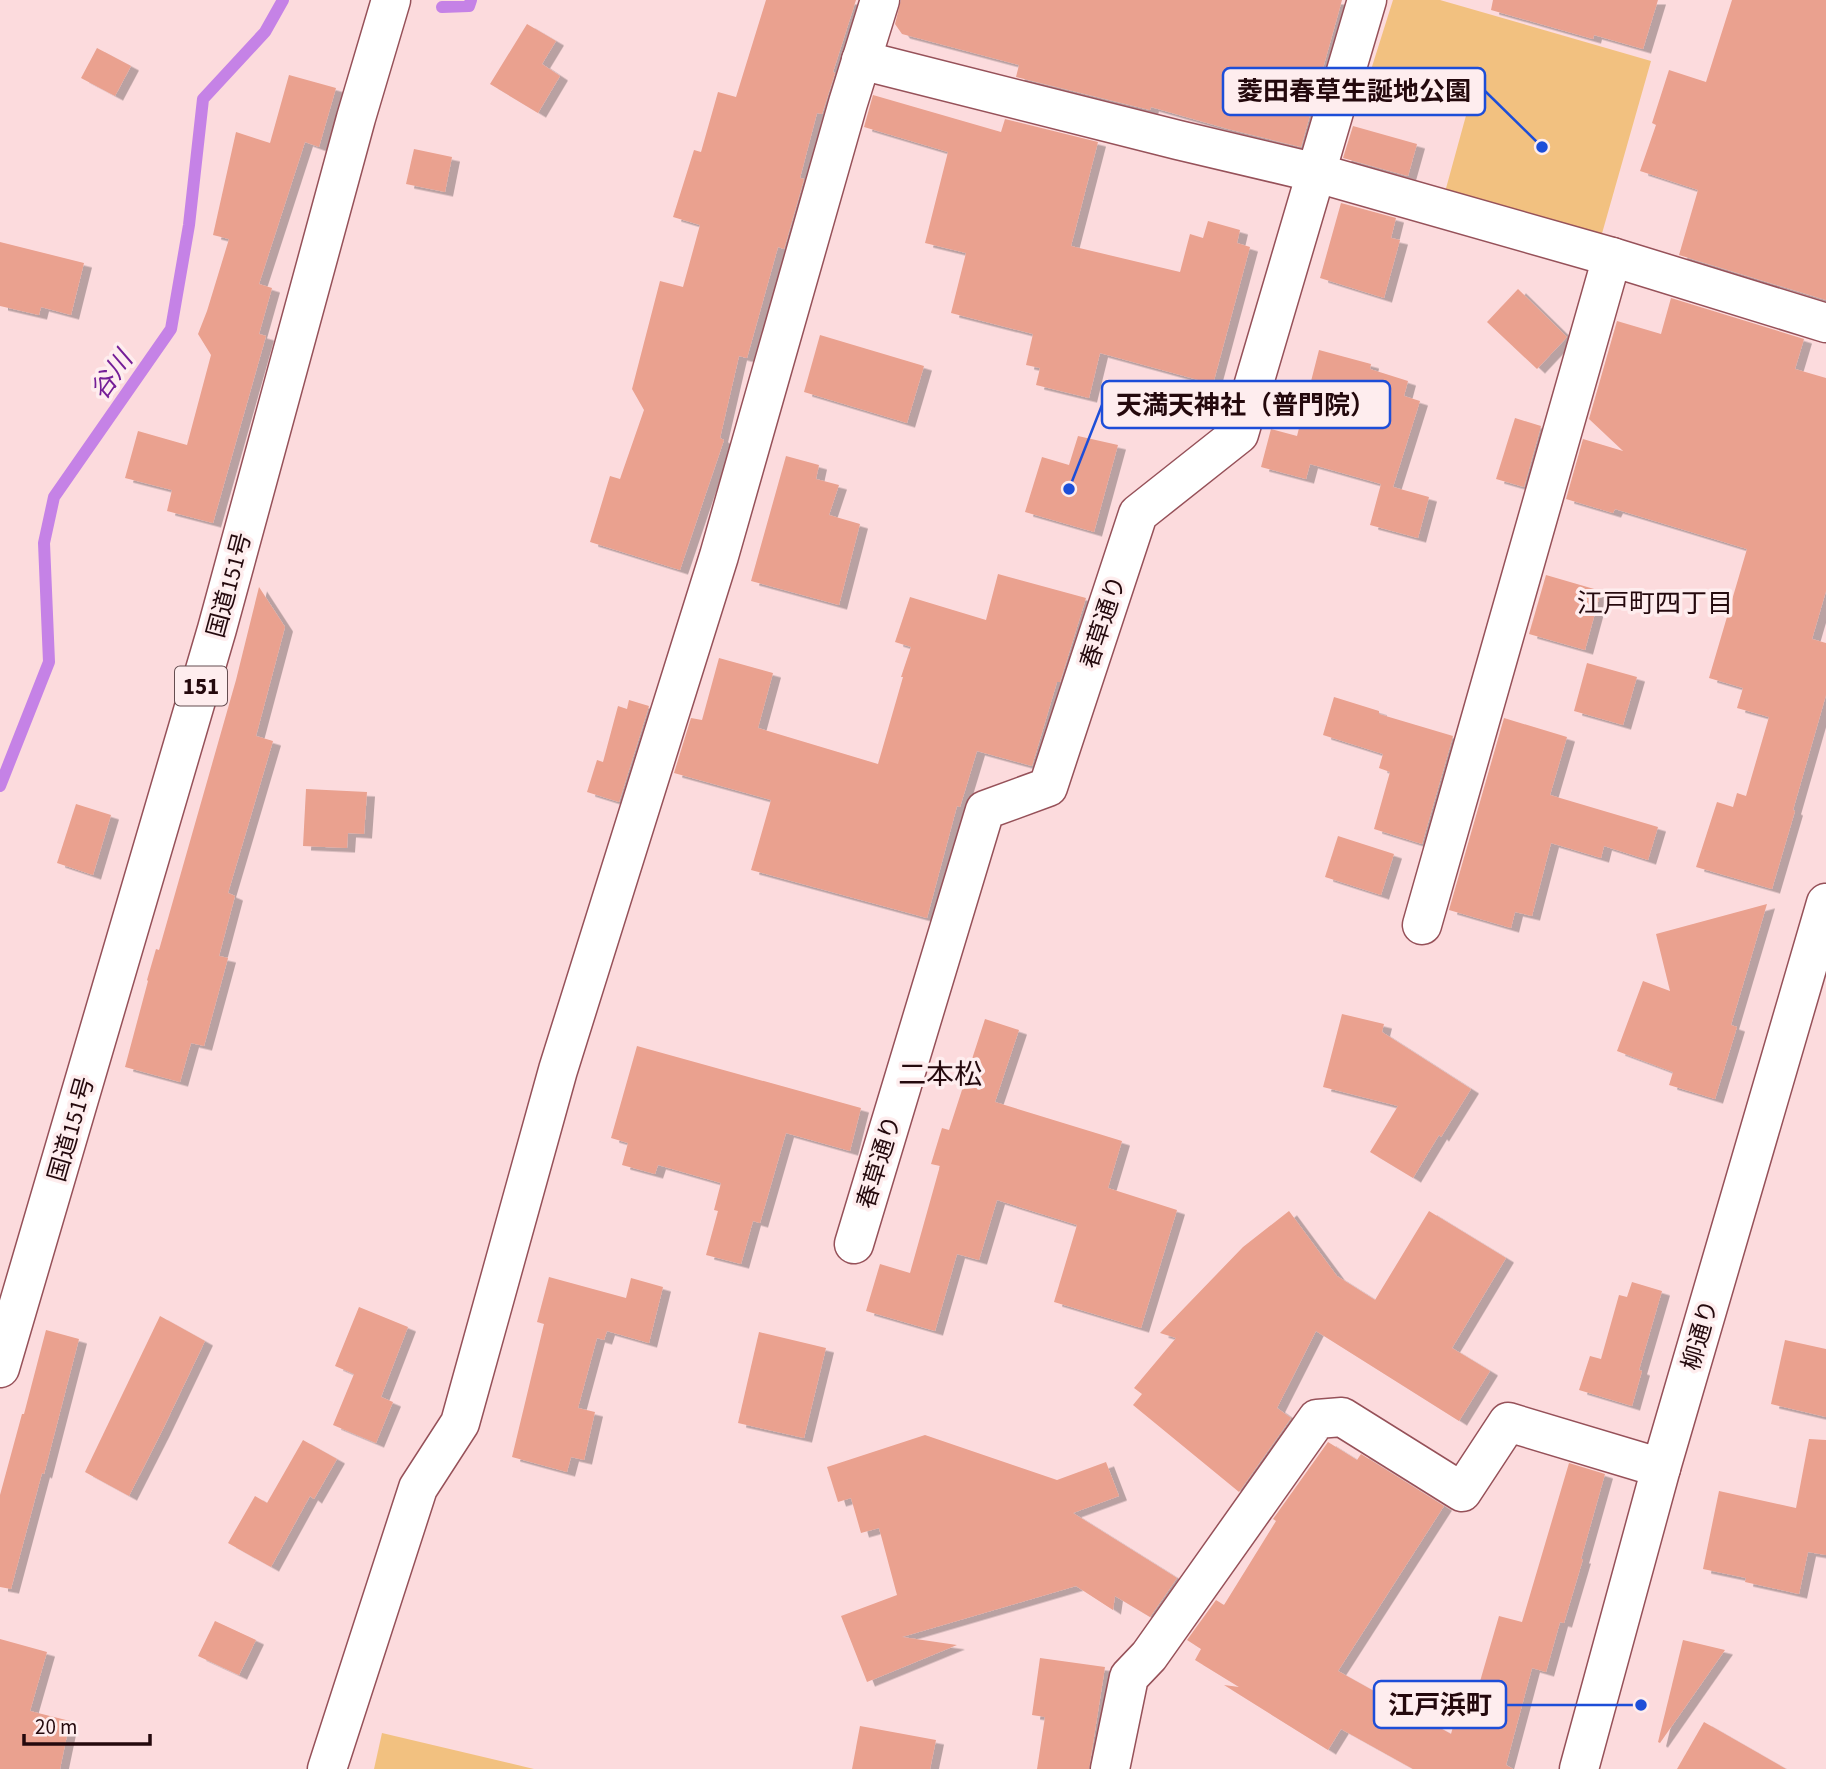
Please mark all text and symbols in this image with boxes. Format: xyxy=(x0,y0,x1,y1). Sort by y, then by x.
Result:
callout: 菱田春草生誕地公園 xyxy=(1223,68,1485,115)
text: 菱田春草生誕地公園 xyxy=(1237,73,1471,110)
water label: 谷川 xyxy=(81,341,143,407)
callout: 天満天神社（普門院） xyxy=(1102,381,1390,428)
text: 天満天神社（普門院） xyxy=(1116,387,1376,424)
street label: 国道151号 xyxy=(199,529,260,642)
street label: 春草通り xyxy=(1072,571,1135,673)
district label: 江戸町四丁目 xyxy=(1577,585,1733,622)
road number: 151 xyxy=(175,666,227,706)
district label: 二本松 xyxy=(898,1055,982,1095)
street label: 国道151号 xyxy=(40,1073,103,1186)
street label: 春草通り xyxy=(849,1111,910,1213)
street label: 柳通り xyxy=(1674,1296,1727,1375)
callout: 江戸浜町 xyxy=(1374,1681,1506,1728)
text: 江戸浜町 xyxy=(1388,1687,1492,1724)
scale bar xyxy=(24,1702,150,1746)
text: 20 m xyxy=(35,1712,77,1742)

